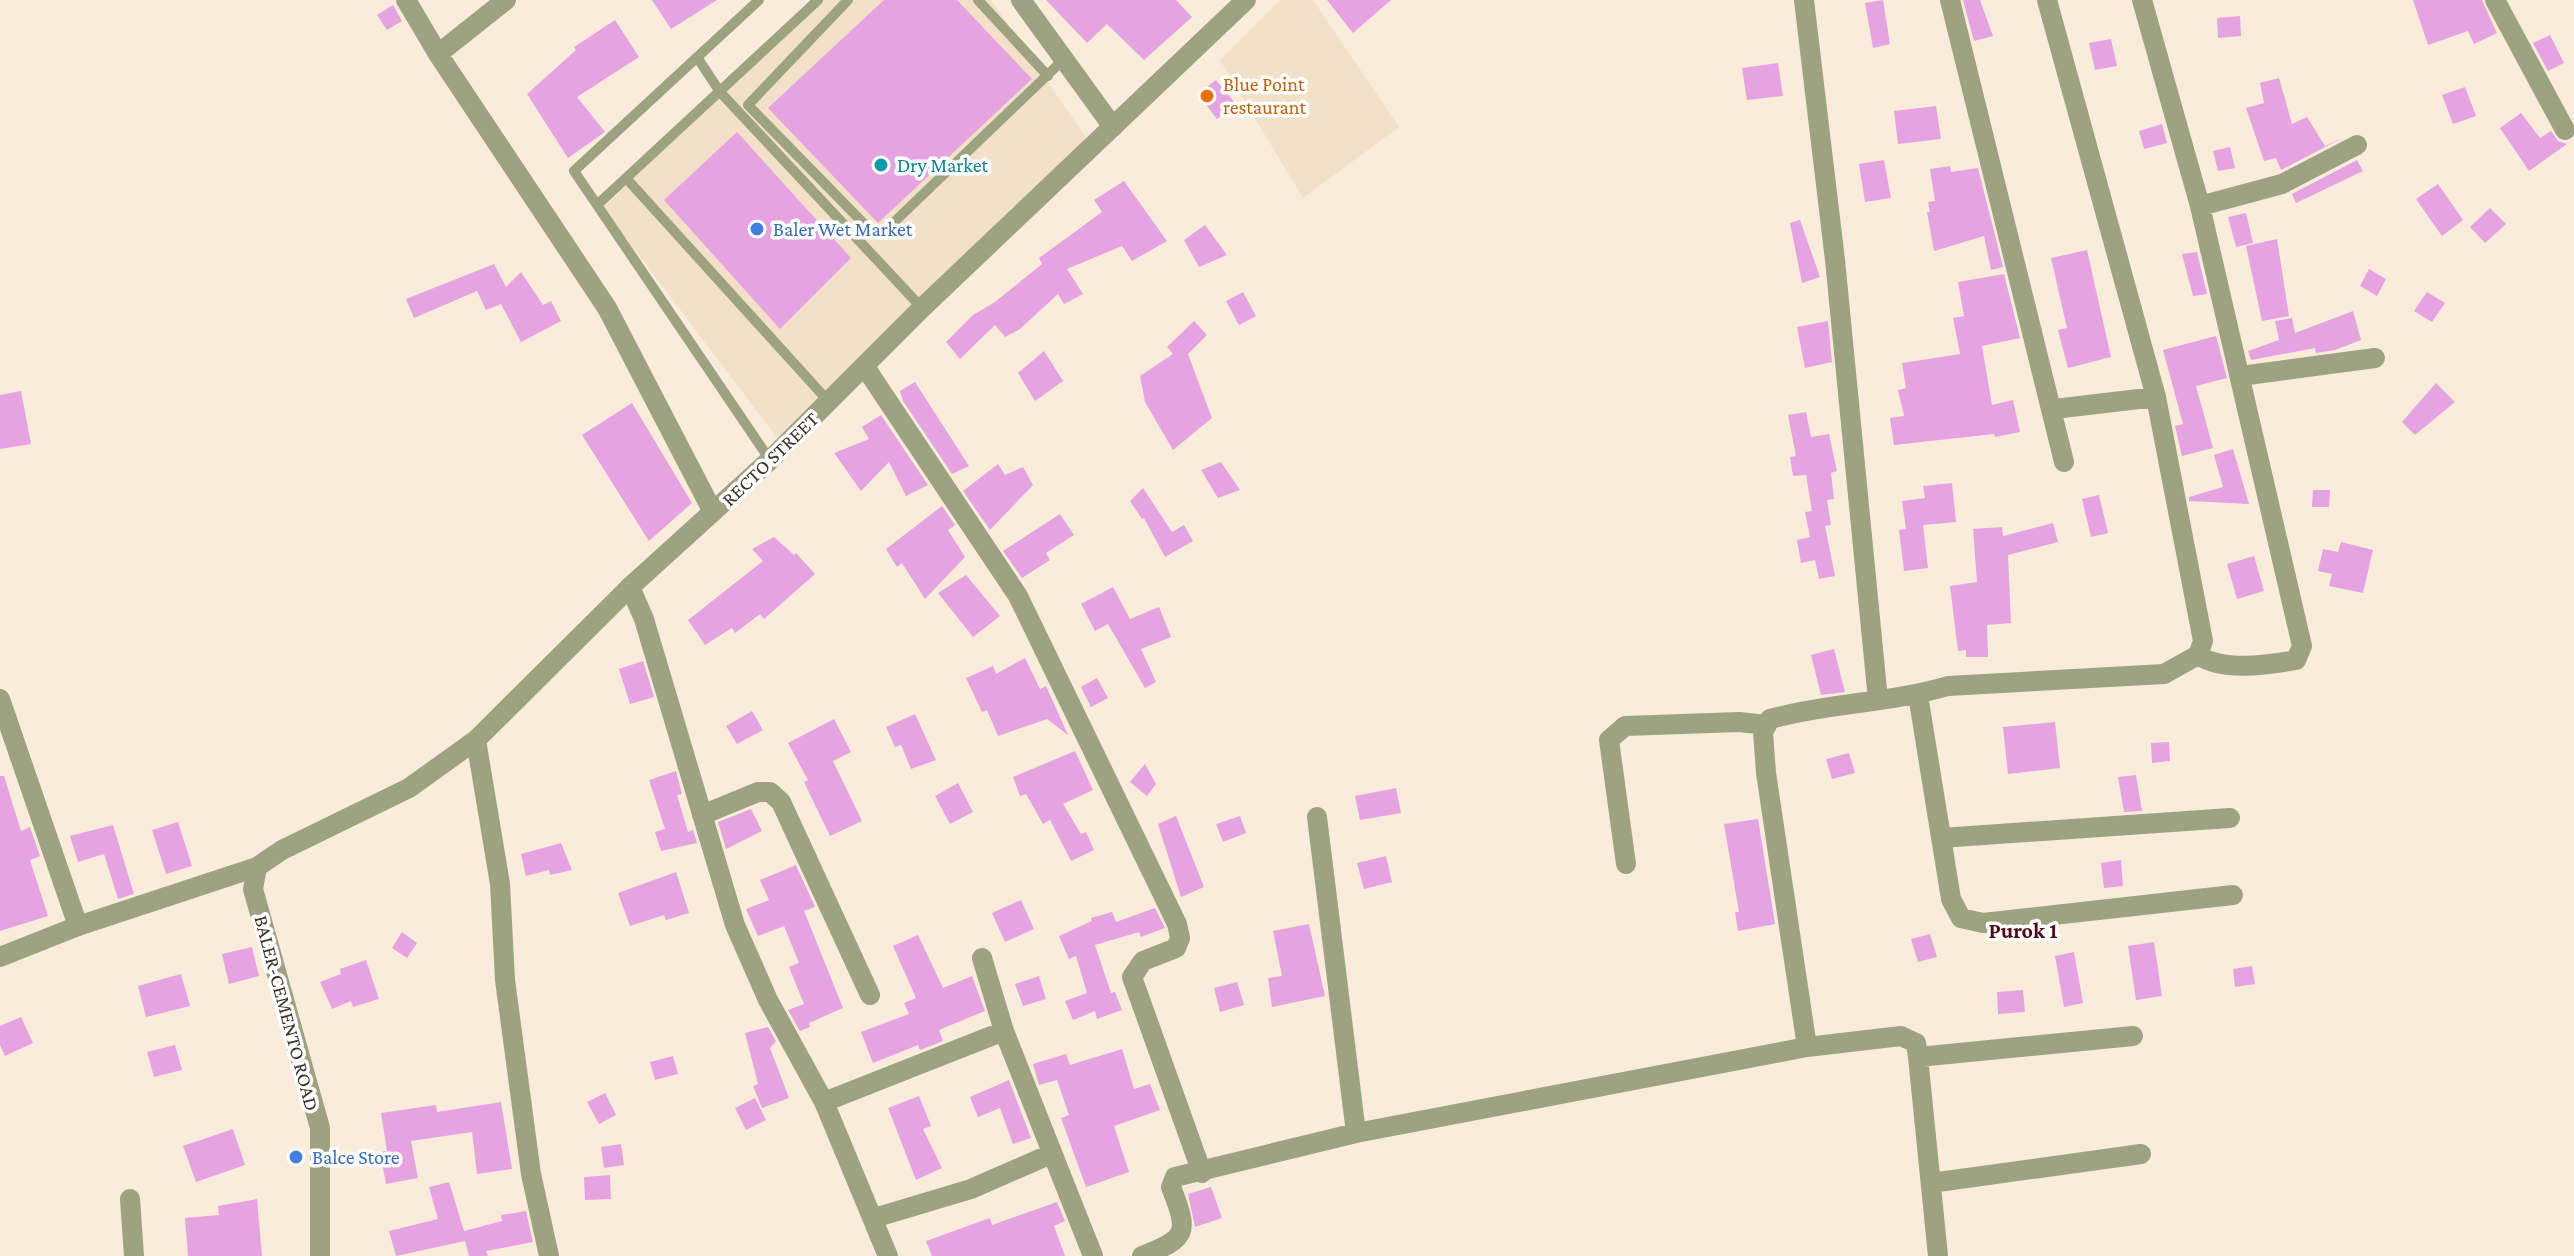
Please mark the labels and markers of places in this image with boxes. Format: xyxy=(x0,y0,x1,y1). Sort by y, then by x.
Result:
place label: Blue Point restaurant xyxy=(1223,73,1306,118)
marker: Blue Point restaurant xyxy=(1198,87,1216,105)
place label: Dry Market xyxy=(897,154,988,177)
marker: Dry Market xyxy=(872,156,890,174)
place label: Baler Wet Market xyxy=(773,218,913,240)
marker: Baler Wet Market xyxy=(748,220,766,238)
place label: Balce Store xyxy=(312,1146,400,1168)
marker: Balce Store xyxy=(287,1148,305,1166)

